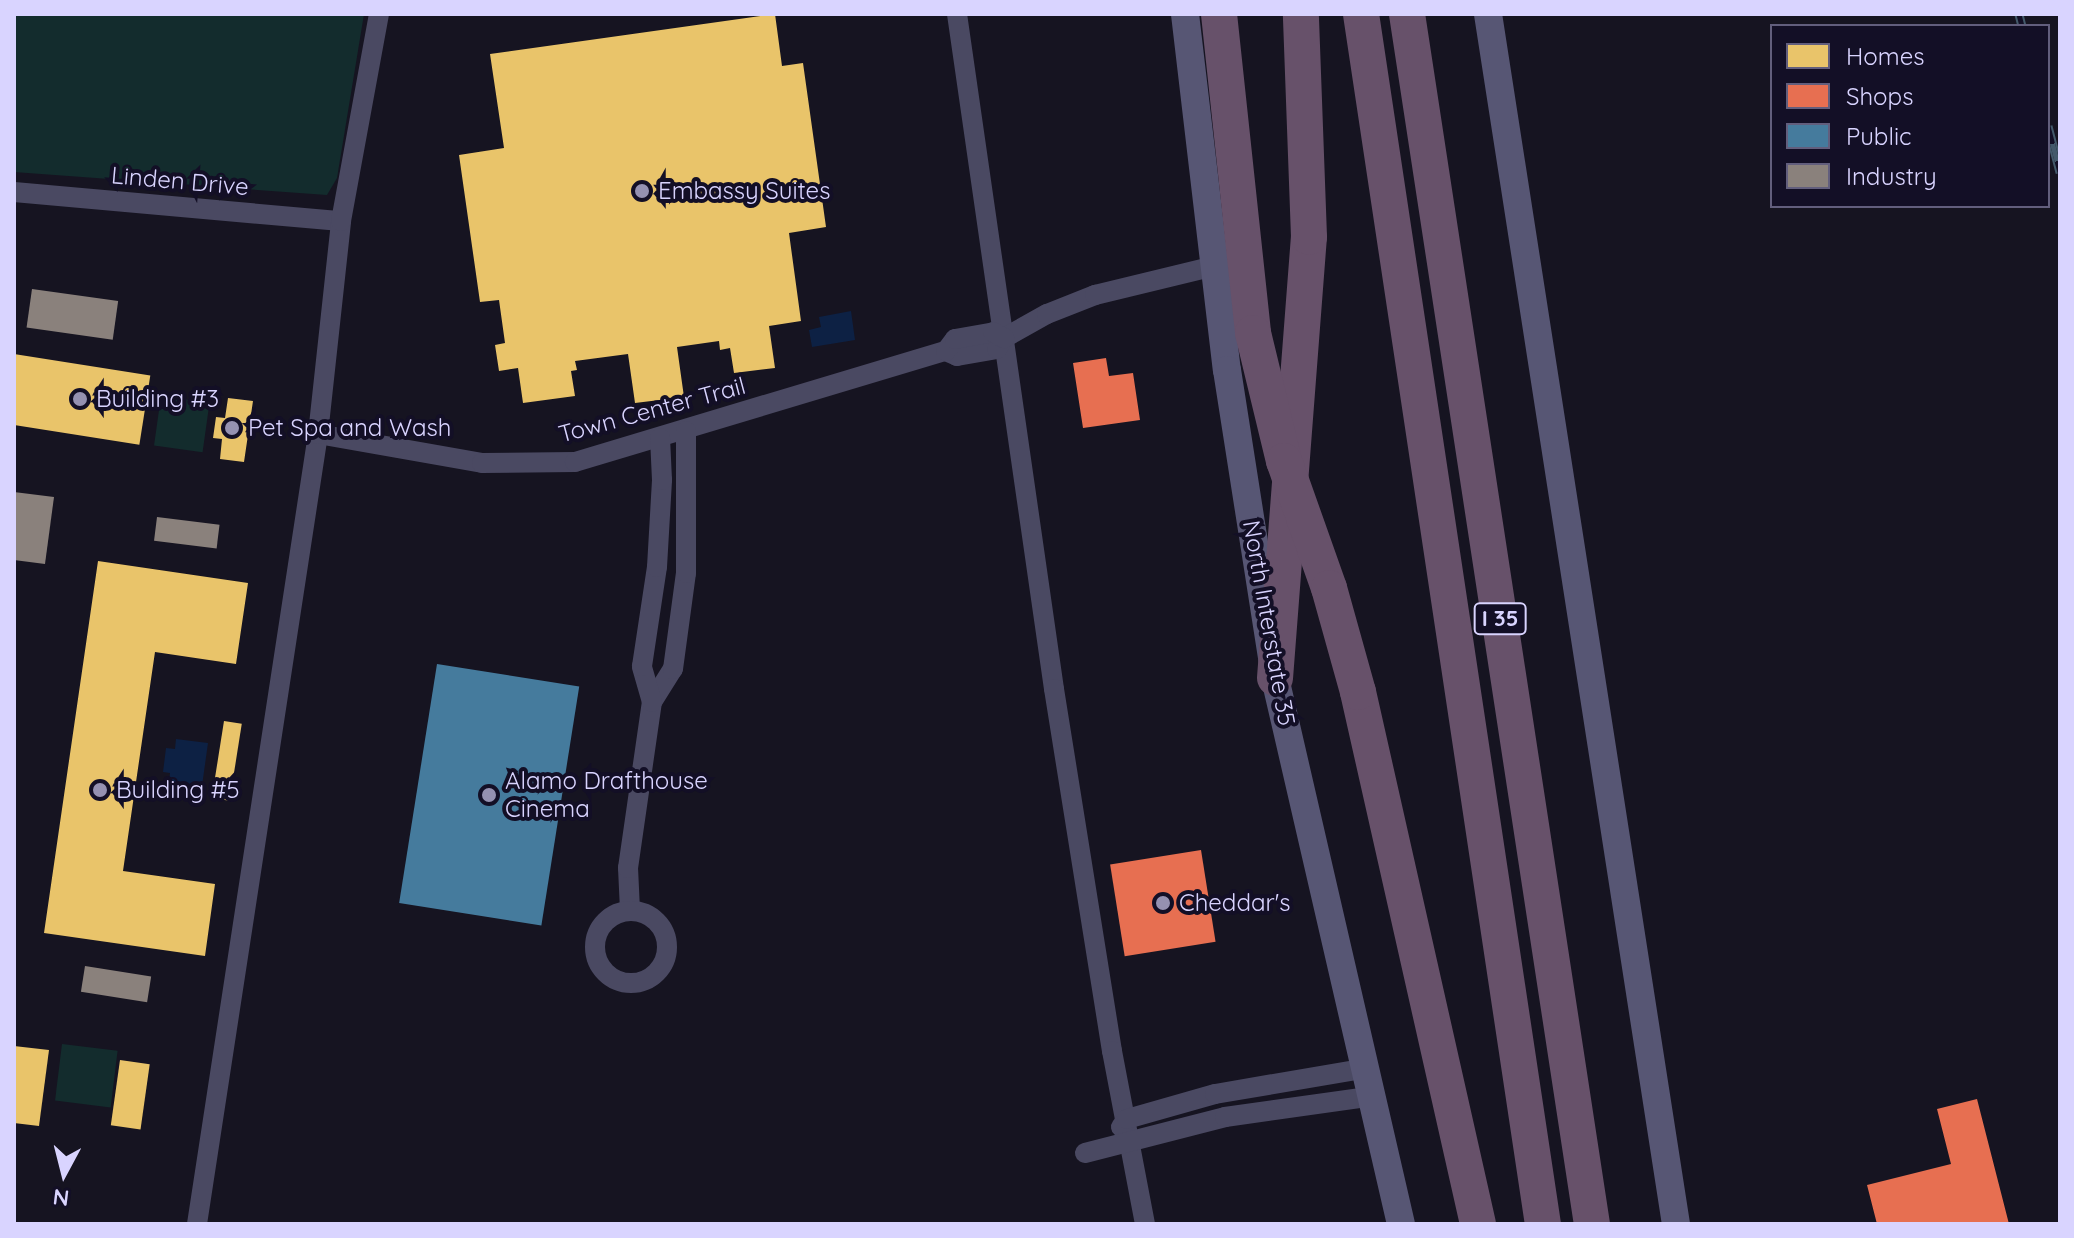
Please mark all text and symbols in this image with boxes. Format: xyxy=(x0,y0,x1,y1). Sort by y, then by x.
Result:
legend xyxy=(1770,24,2050,208)
text: Homes xyxy=(1846,41,1924,71)
text: Shops xyxy=(1846,81,1913,111)
text: Public xyxy=(1846,121,1911,151)
street label: Linden Drive xyxy=(110,161,250,201)
text: Industry xyxy=(1846,161,1937,191)
place label: Embassy Suites xyxy=(658,177,830,205)
marker: Embassy Suites xyxy=(633,182,651,200)
street label: Town Center Trail xyxy=(555,371,749,449)
place label: Building #3 xyxy=(96,385,219,413)
marker: Building #3 xyxy=(71,390,89,408)
place label: Pet Spa and Wash xyxy=(248,414,451,442)
marker: Pet Spa and Wash xyxy=(223,419,241,437)
street label: North Interstate 35 xyxy=(1237,518,1301,728)
road number: I 35 xyxy=(1472,601,1528,637)
place label: Alamo Drafthouse Cinema xyxy=(505,767,708,823)
place label: Building #5 xyxy=(116,776,240,804)
marker: Building #5 xyxy=(91,781,109,799)
marker: Alamo Drafthouse Cinema xyxy=(480,786,498,804)
place label: Cheddar's xyxy=(1179,889,1291,917)
marker: Cheddar's xyxy=(1154,894,1172,912)
north arrow xyxy=(24,1134,104,1214)
text: N xyxy=(51,1183,71,1213)

